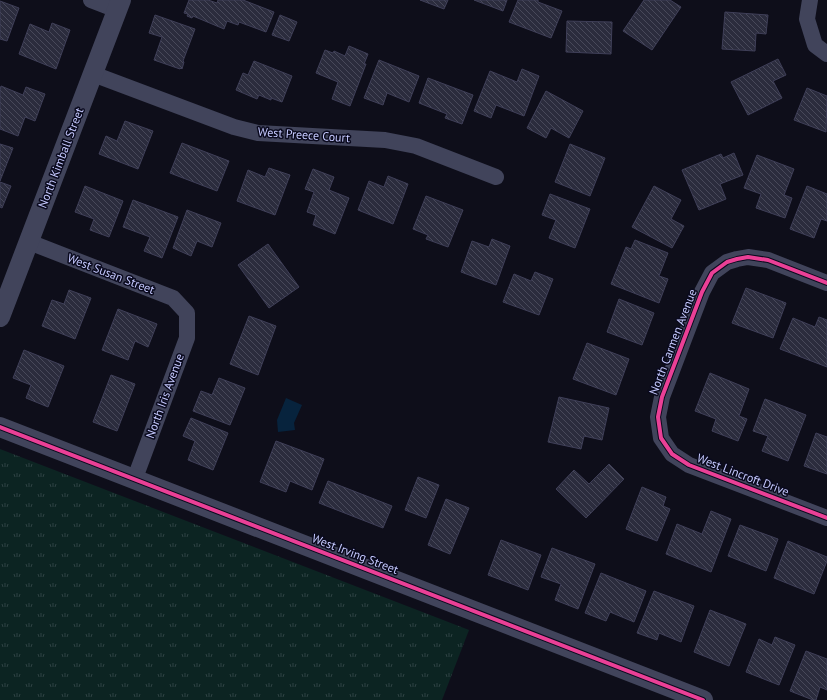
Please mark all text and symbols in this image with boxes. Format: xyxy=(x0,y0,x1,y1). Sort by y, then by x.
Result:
street label: North Kimball Street xyxy=(34,105,87,210)
street label: West Preece Court xyxy=(257,124,351,145)
street label: West Susan Street xyxy=(65,250,157,297)
street label: North Carmen Avenue xyxy=(645,287,700,397)
street label: North Iris Avenue xyxy=(142,351,187,440)
street label: West Lincroft Drive xyxy=(695,450,791,499)
street label: West Irving Street xyxy=(310,530,400,577)

